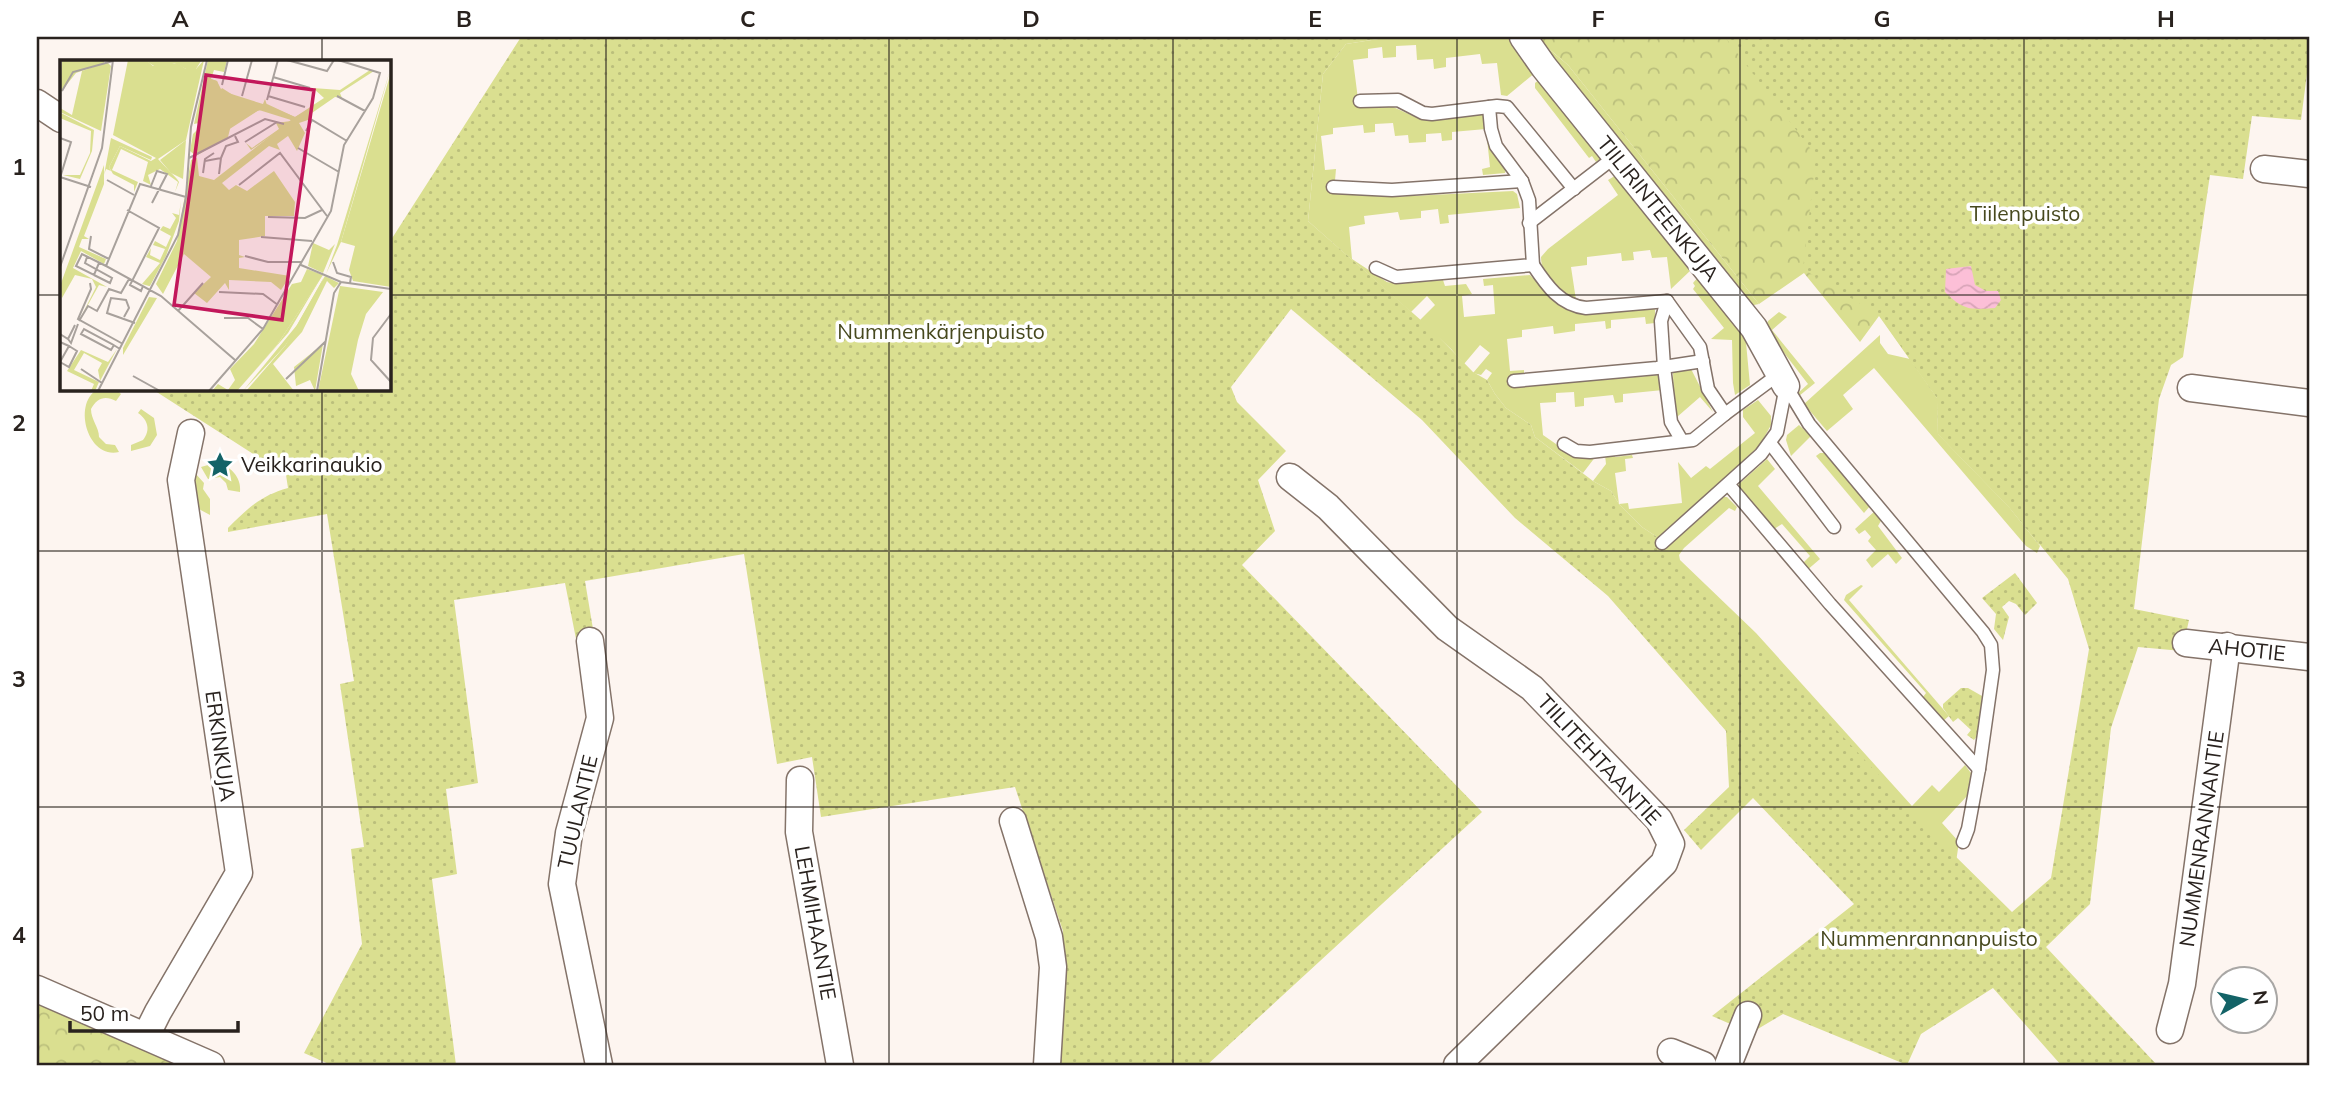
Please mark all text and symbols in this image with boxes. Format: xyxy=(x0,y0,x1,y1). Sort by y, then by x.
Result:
text: A xyxy=(171,4,189,33)
text: B xyxy=(456,4,472,33)
text: C xyxy=(740,4,756,33)
text: D xyxy=(1022,4,1040,33)
text: E xyxy=(1308,4,1322,33)
text: F xyxy=(1591,4,1605,33)
text: G xyxy=(1873,4,1891,33)
text: H xyxy=(2157,4,2175,33)
inset map xyxy=(60,60,390,390)
street label: TIILIRINTEENKUJA xyxy=(1592,130,1726,287)
text: 1 xyxy=(12,152,26,181)
park label: Tiilenpuisto xyxy=(1970,200,2080,226)
park label: Nummenkärjenpuisto xyxy=(837,318,1045,344)
text: 2 xyxy=(12,408,26,437)
place icon: Veikkarinaukio xyxy=(205,450,235,480)
place label: Veikkarinaukio xyxy=(241,451,382,477)
street label: AHOTIE xyxy=(2207,632,2287,666)
text: 3 xyxy=(12,664,26,693)
street label: TIILITEHTAANTIE xyxy=(1532,688,1667,830)
street label: ERKINKUJA xyxy=(200,689,242,803)
street label: NUMMENRANNANTIE xyxy=(2173,729,2229,949)
street label: TUULANTIE xyxy=(551,752,603,871)
street label: LEHMIHAANTIE xyxy=(790,844,842,1002)
text: 4 xyxy=(12,920,26,949)
park label: Nummenrannanpuisto xyxy=(1820,925,2038,951)
north arrow xyxy=(2210,965,2280,1036)
text: N xyxy=(2248,989,2274,1006)
scale bar xyxy=(70,990,238,1034)
text: 50 m xyxy=(80,1000,129,1026)

